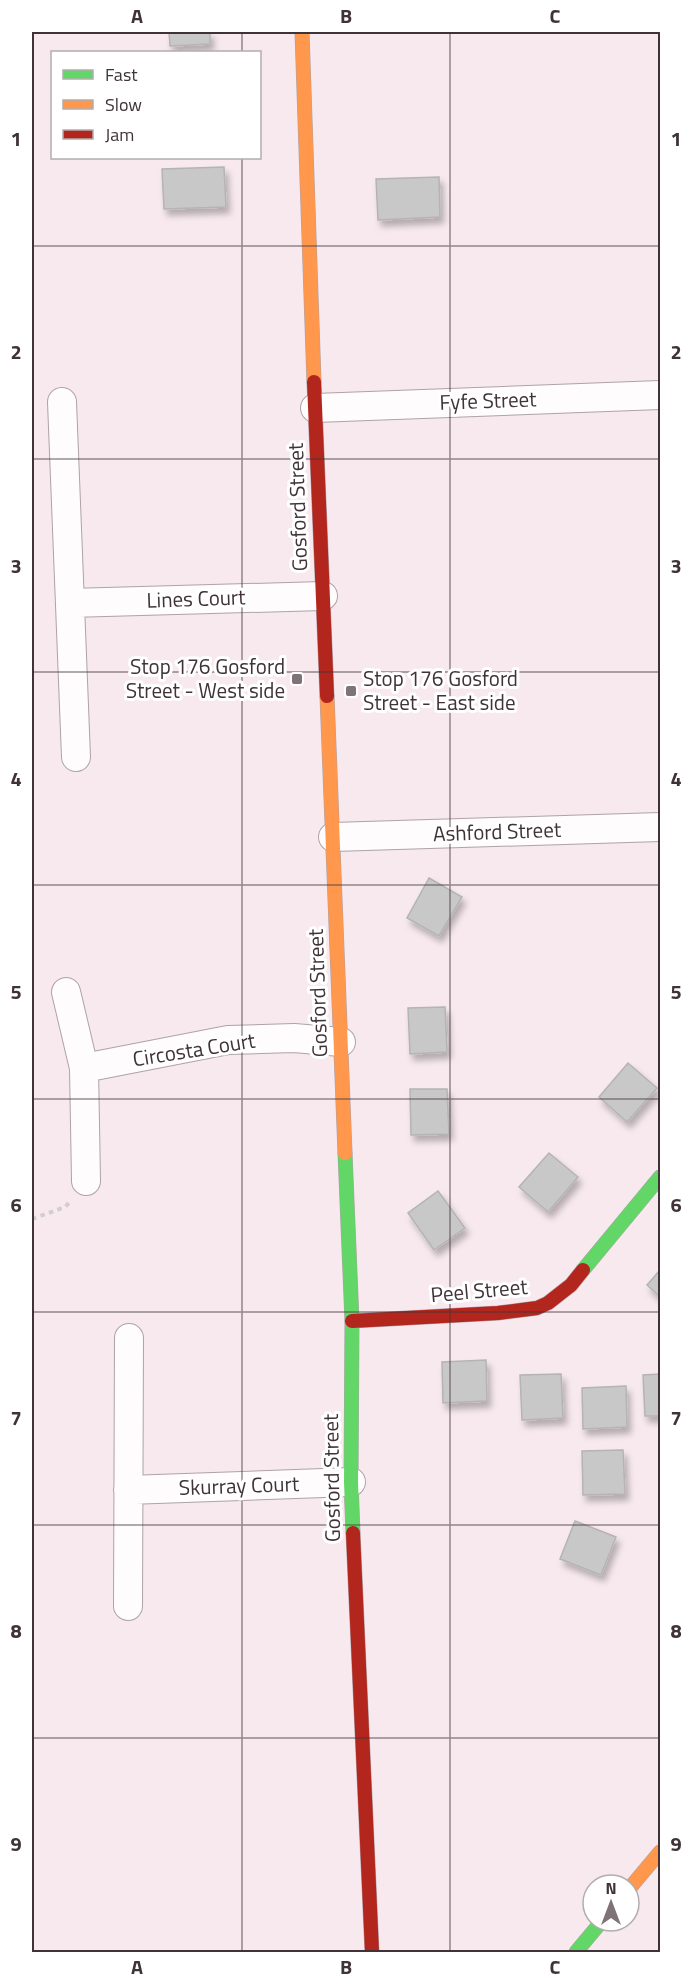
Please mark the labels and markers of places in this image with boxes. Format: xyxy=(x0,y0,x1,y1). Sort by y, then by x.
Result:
place label: Stop 176 Gosford Street - West side xyxy=(126,650,285,706)
place label: Stop 176 Gosford Street - East side xyxy=(363,662,518,718)
marker: Stop 176 Gosford Street - West side xyxy=(290,672,304,686)
marker: Stop 176 Gosford Street - East side xyxy=(344,684,358,698)

